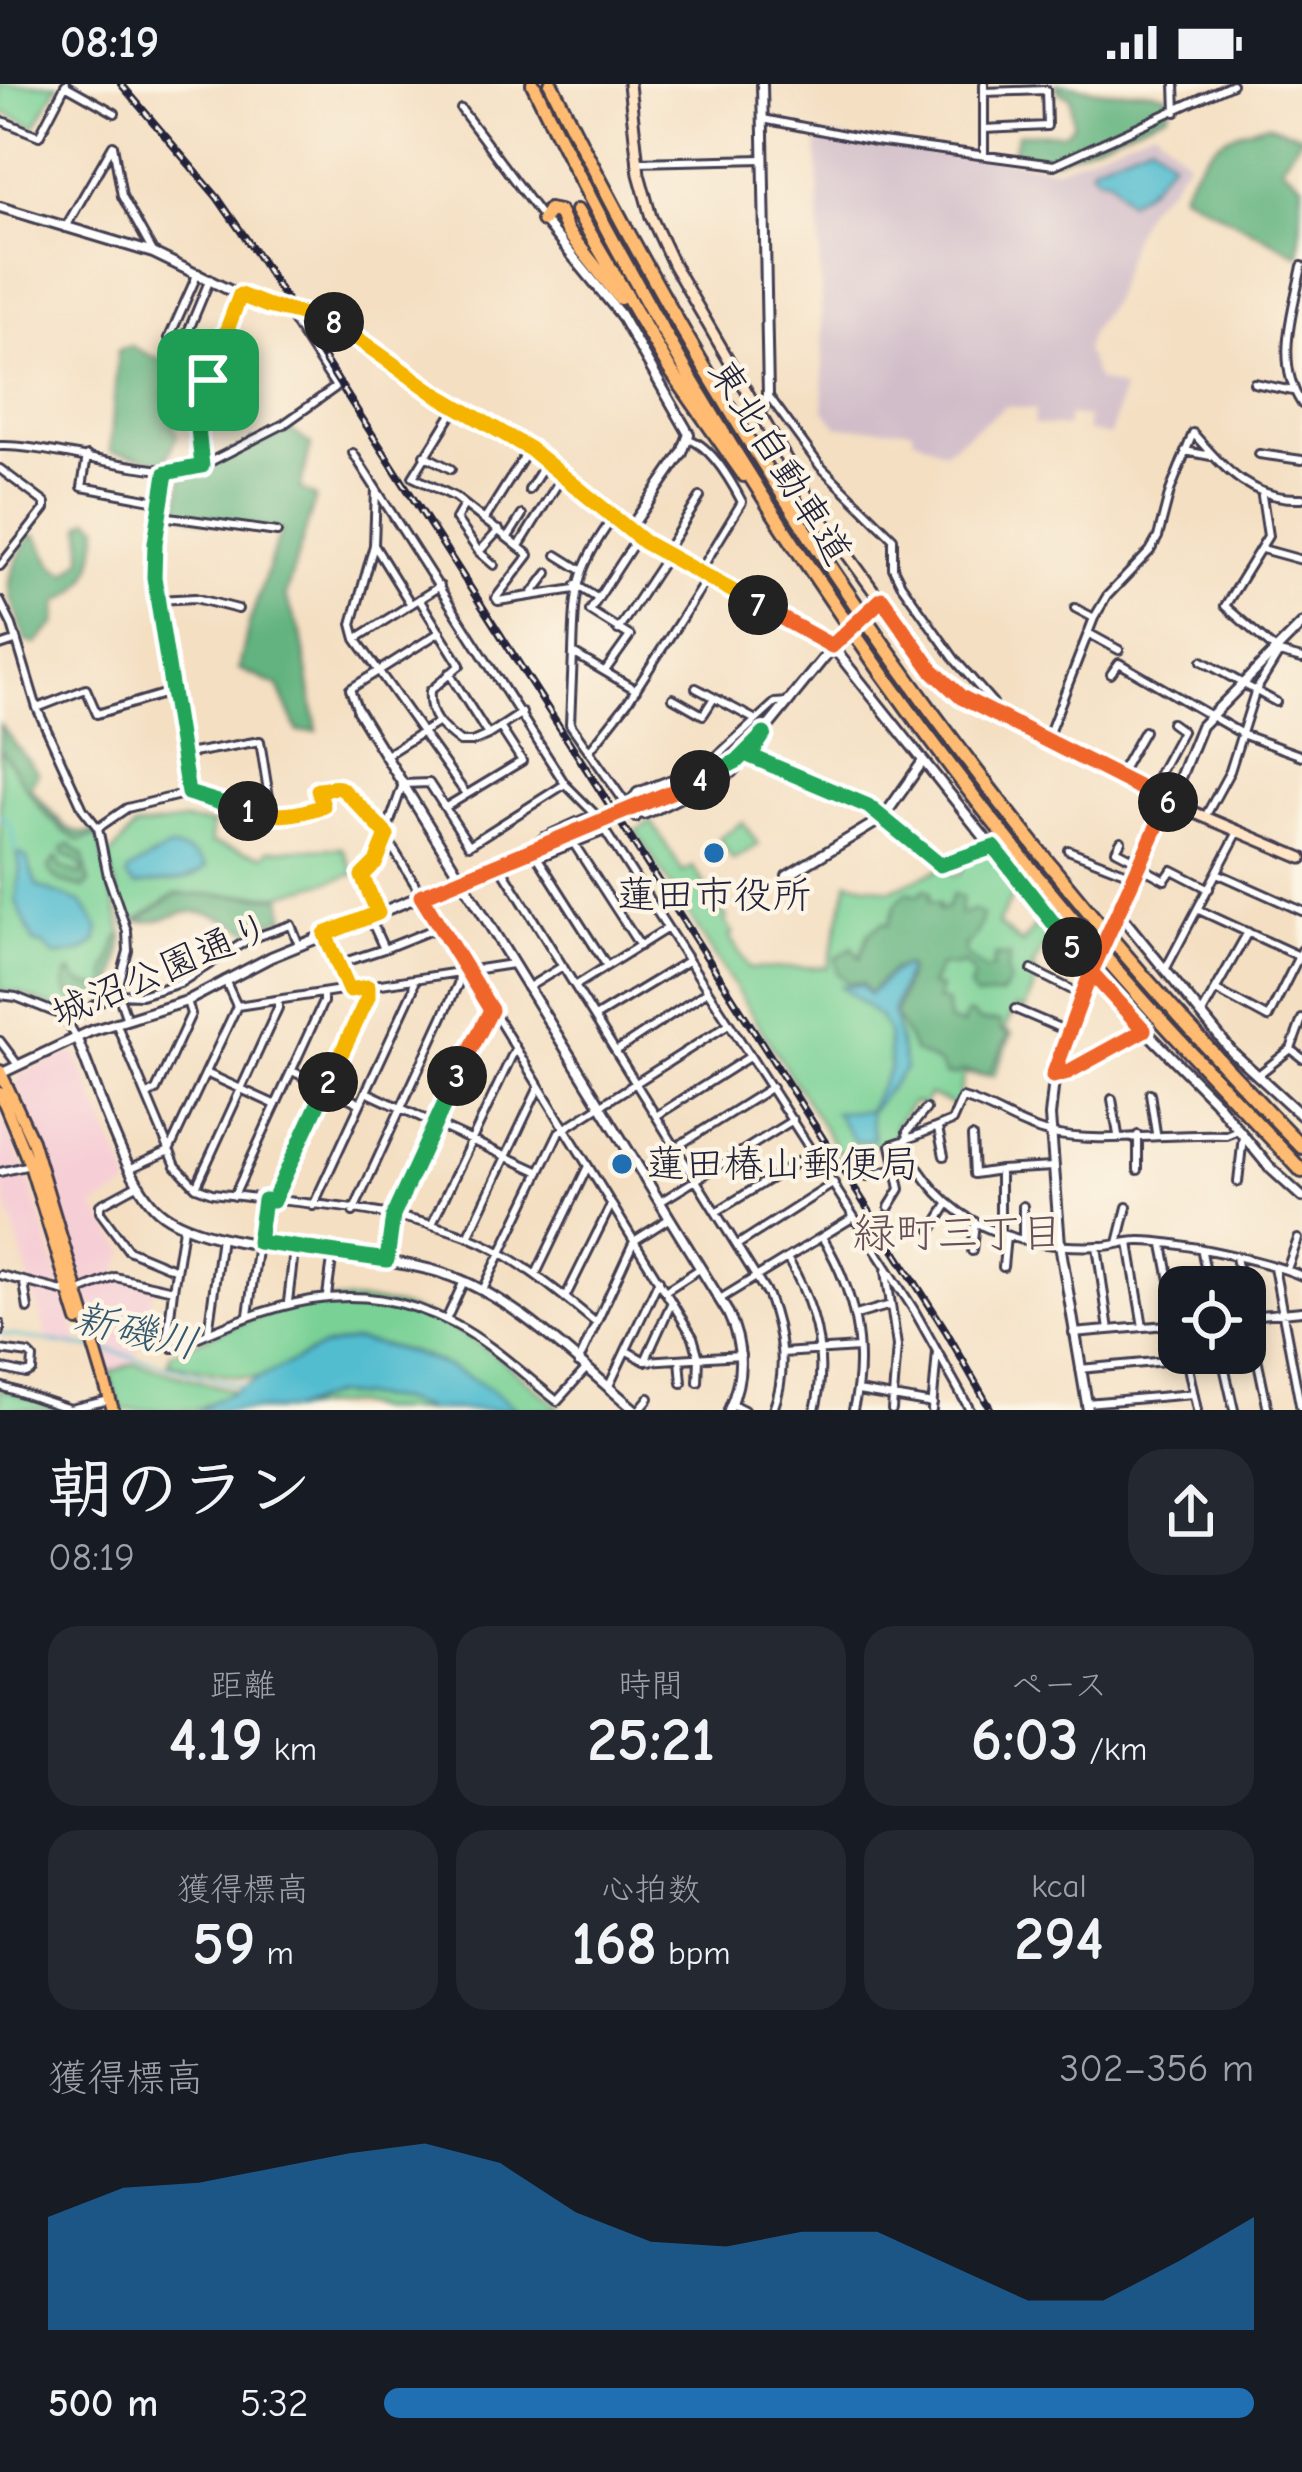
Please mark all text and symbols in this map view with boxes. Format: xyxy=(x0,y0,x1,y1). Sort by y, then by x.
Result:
text: 08:19 xyxy=(60,16,159,68)
pin: 8 xyxy=(304,292,364,352)
text: 8 xyxy=(326,303,342,341)
pin xyxy=(157,329,259,431)
icon: arrive xyxy=(175,347,241,413)
street label: 東北自動車道 xyxy=(699,351,861,573)
pin: 7 xyxy=(728,575,788,635)
text: 7 xyxy=(751,586,765,624)
pin: 4 xyxy=(670,750,730,810)
text: 4 xyxy=(692,761,708,799)
pin: 6 xyxy=(1138,772,1198,832)
pin: 1 xyxy=(218,781,278,841)
text: 6 xyxy=(1159,783,1177,821)
text: 1 xyxy=(242,792,254,830)
marker: 蓮田市役所 xyxy=(701,840,727,866)
place label: 蓮田市役所 xyxy=(616,873,812,918)
street label: 城沼公園通り xyxy=(45,904,277,1036)
pin: 5 xyxy=(1042,917,1102,977)
text: 5 xyxy=(1063,928,1081,966)
pin: 3 xyxy=(427,1046,487,1106)
pin: 2 xyxy=(298,1052,358,1112)
text: 3 xyxy=(449,1057,465,1095)
text: 2 xyxy=(320,1063,336,1101)
place label: 蓮田椿山郵便局 xyxy=(646,1142,919,1187)
marker: 蓮田椿山郵便局 xyxy=(609,1151,635,1177)
district label: 緑町三丁目 xyxy=(853,1209,1063,1258)
map controls xyxy=(1158,1266,1266,1374)
button: locate xyxy=(1158,1266,1266,1374)
water label: 新磯川 xyxy=(69,1293,203,1369)
button: share xyxy=(1128,1449,1254,1575)
text: 朝のラン xyxy=(48,1452,312,1528)
text: 08:19 xyxy=(48,1535,135,1580)
text: 距離 xyxy=(210,1666,276,1704)
text: 時間 xyxy=(618,1666,684,1704)
text: ペース xyxy=(1010,1666,1108,1704)
text: 4.19 xyxy=(169,1706,263,1775)
text: 25:21 xyxy=(587,1706,715,1775)
text: 6:03 xyxy=(971,1706,1079,1775)
text: km xyxy=(263,1730,317,1768)
text: /km xyxy=(1079,1730,1147,1768)
text: kcal xyxy=(1031,1867,1087,1905)
text: 獲得標高 xyxy=(177,1870,309,1908)
text: 心拍数 xyxy=(602,1870,701,1908)
text: 294 xyxy=(1014,1905,1104,1974)
text: 59 xyxy=(192,1910,255,1979)
text: 168 xyxy=(571,1910,657,1979)
text: m xyxy=(255,1934,294,1972)
text: bpm xyxy=(657,1934,731,1972)
text: 302–356 m xyxy=(1059,2046,1254,2091)
text: 獲得標高 xyxy=(48,2056,204,2101)
text: 500 m xyxy=(48,2381,158,2426)
text: 5:32 xyxy=(240,2381,308,2426)

